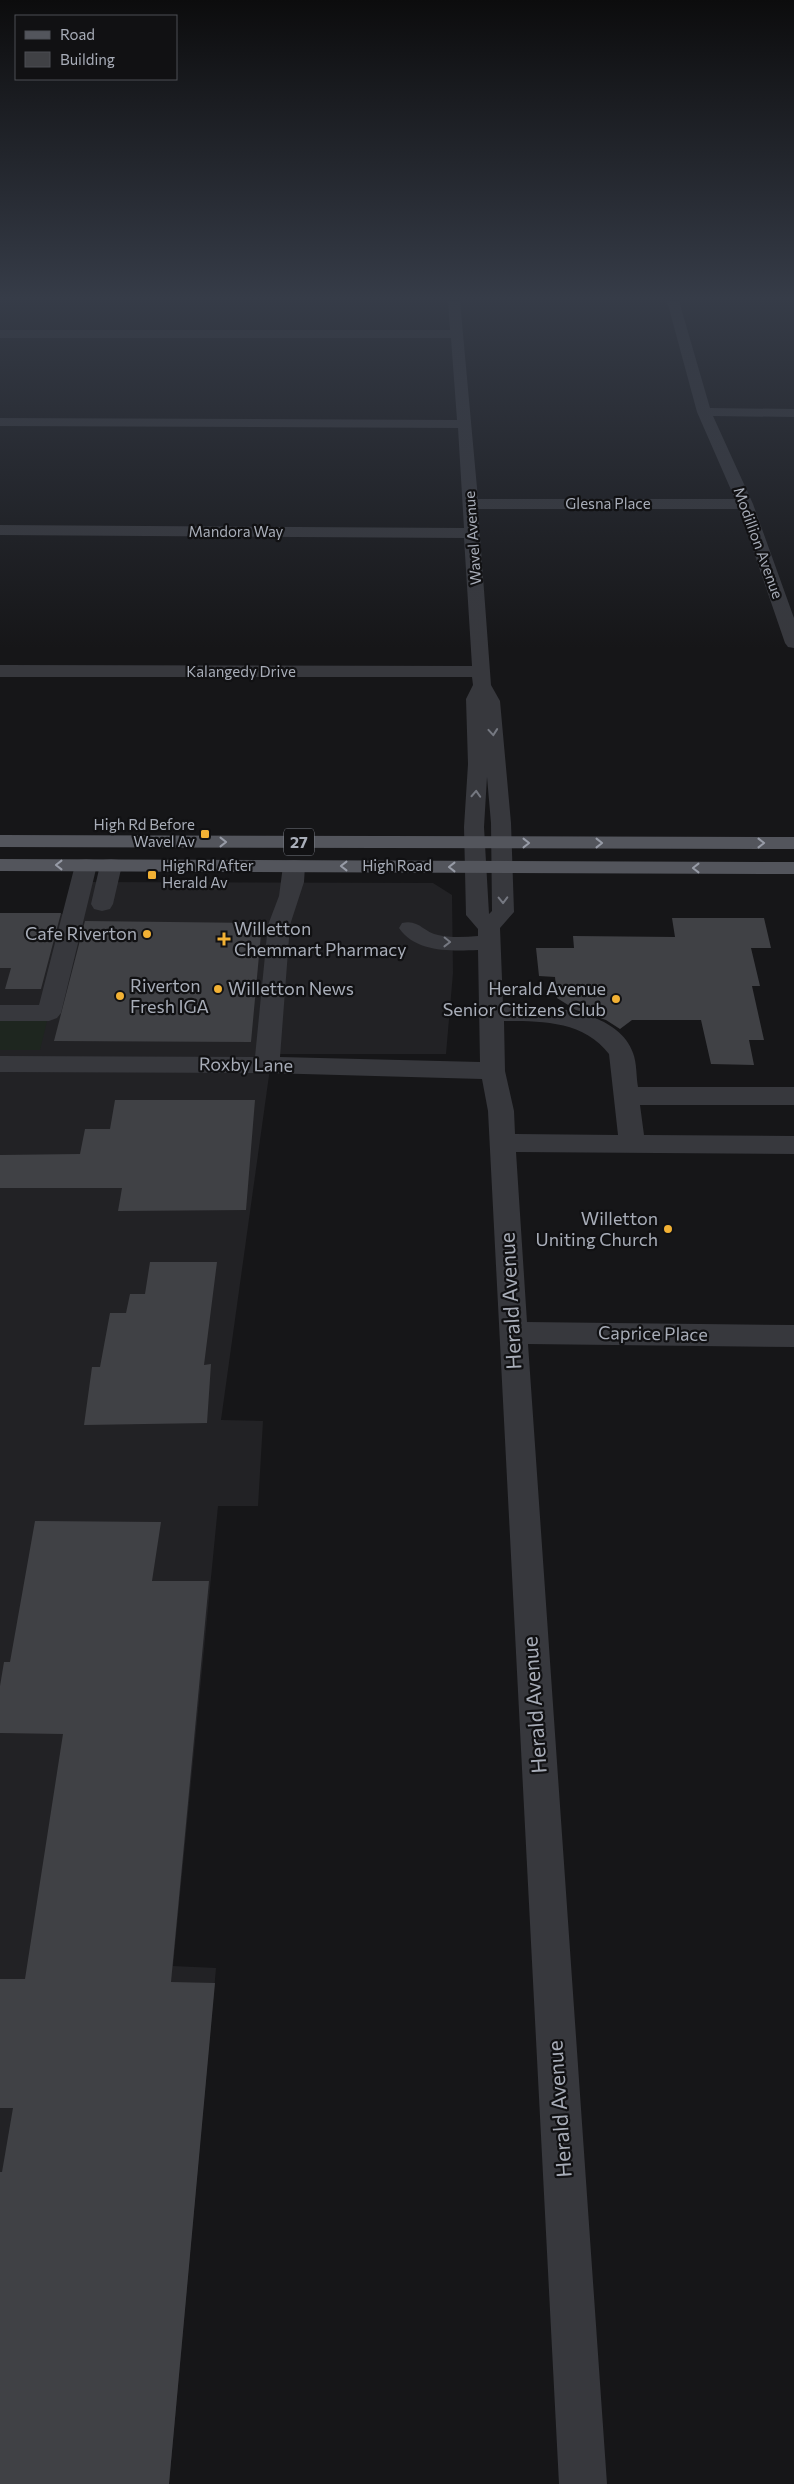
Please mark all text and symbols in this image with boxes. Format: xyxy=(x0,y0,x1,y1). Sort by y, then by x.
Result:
legend xyxy=(15,15,178,80)
text: Road xyxy=(60,25,95,43)
text: Building xyxy=(60,50,115,68)
street label: Modillion Avenue xyxy=(730,484,788,601)
street label: Wavel Avenue xyxy=(460,490,484,586)
street label: Glesna Place xyxy=(565,494,651,512)
street label: Mandora Way xyxy=(189,522,284,540)
street label: Kalangedy Drive xyxy=(186,662,296,680)
one-way arrow xyxy=(487,728,498,736)
one-way arrow xyxy=(471,790,482,798)
place label: High Rd Before Wavel Av xyxy=(94,815,195,850)
marker: High Rd Before Wavel Av xyxy=(199,828,211,840)
road number: 27 xyxy=(284,829,314,856)
one-way arrow xyxy=(220,837,227,847)
one-way arrow xyxy=(522,838,530,848)
one-way arrow xyxy=(595,838,603,848)
one-way arrow xyxy=(758,838,765,848)
place label: High Rd After Herald Av xyxy=(162,856,254,891)
street label: High Road xyxy=(362,856,432,874)
one-way arrow xyxy=(54,860,62,870)
one-way arrow xyxy=(339,861,347,871)
one-way arrow xyxy=(447,862,455,872)
one-way arrow xyxy=(692,862,700,873)
marker: High Rd After Herald Av xyxy=(146,869,158,881)
one-way arrow xyxy=(497,896,508,904)
place label: Willetton Chemmart Pharmacy xyxy=(234,917,407,960)
place label: Cafe Riverton xyxy=(25,922,137,944)
marker: Cafe Riverton xyxy=(141,928,153,940)
marker: Willetton Chemmart Pharmacy xyxy=(218,933,230,945)
one-way arrow xyxy=(443,937,451,948)
place label: Riverton Fresh IGA xyxy=(130,974,209,1017)
place label: Willetton News xyxy=(228,977,354,999)
place label: Herald Avenue Senior Citizens Club xyxy=(443,977,606,1020)
marker: Willetton News xyxy=(212,983,224,995)
marker: Riverton Fresh IGA xyxy=(114,990,126,1002)
marker: Herald Avenue Senior Citizens Club xyxy=(610,993,622,1005)
street label: Roxby Lane xyxy=(199,1052,293,1076)
place label: Willetton Uniting Church xyxy=(536,1207,658,1250)
marker: Willetton Uniting Church xyxy=(662,1223,674,1235)
street label: Herald Avenue xyxy=(493,1232,526,1370)
street label: Caprice Place xyxy=(598,1321,708,1345)
street label: Herald Avenue xyxy=(516,1636,551,1775)
street label: Herald Avenue xyxy=(541,2040,576,2179)

